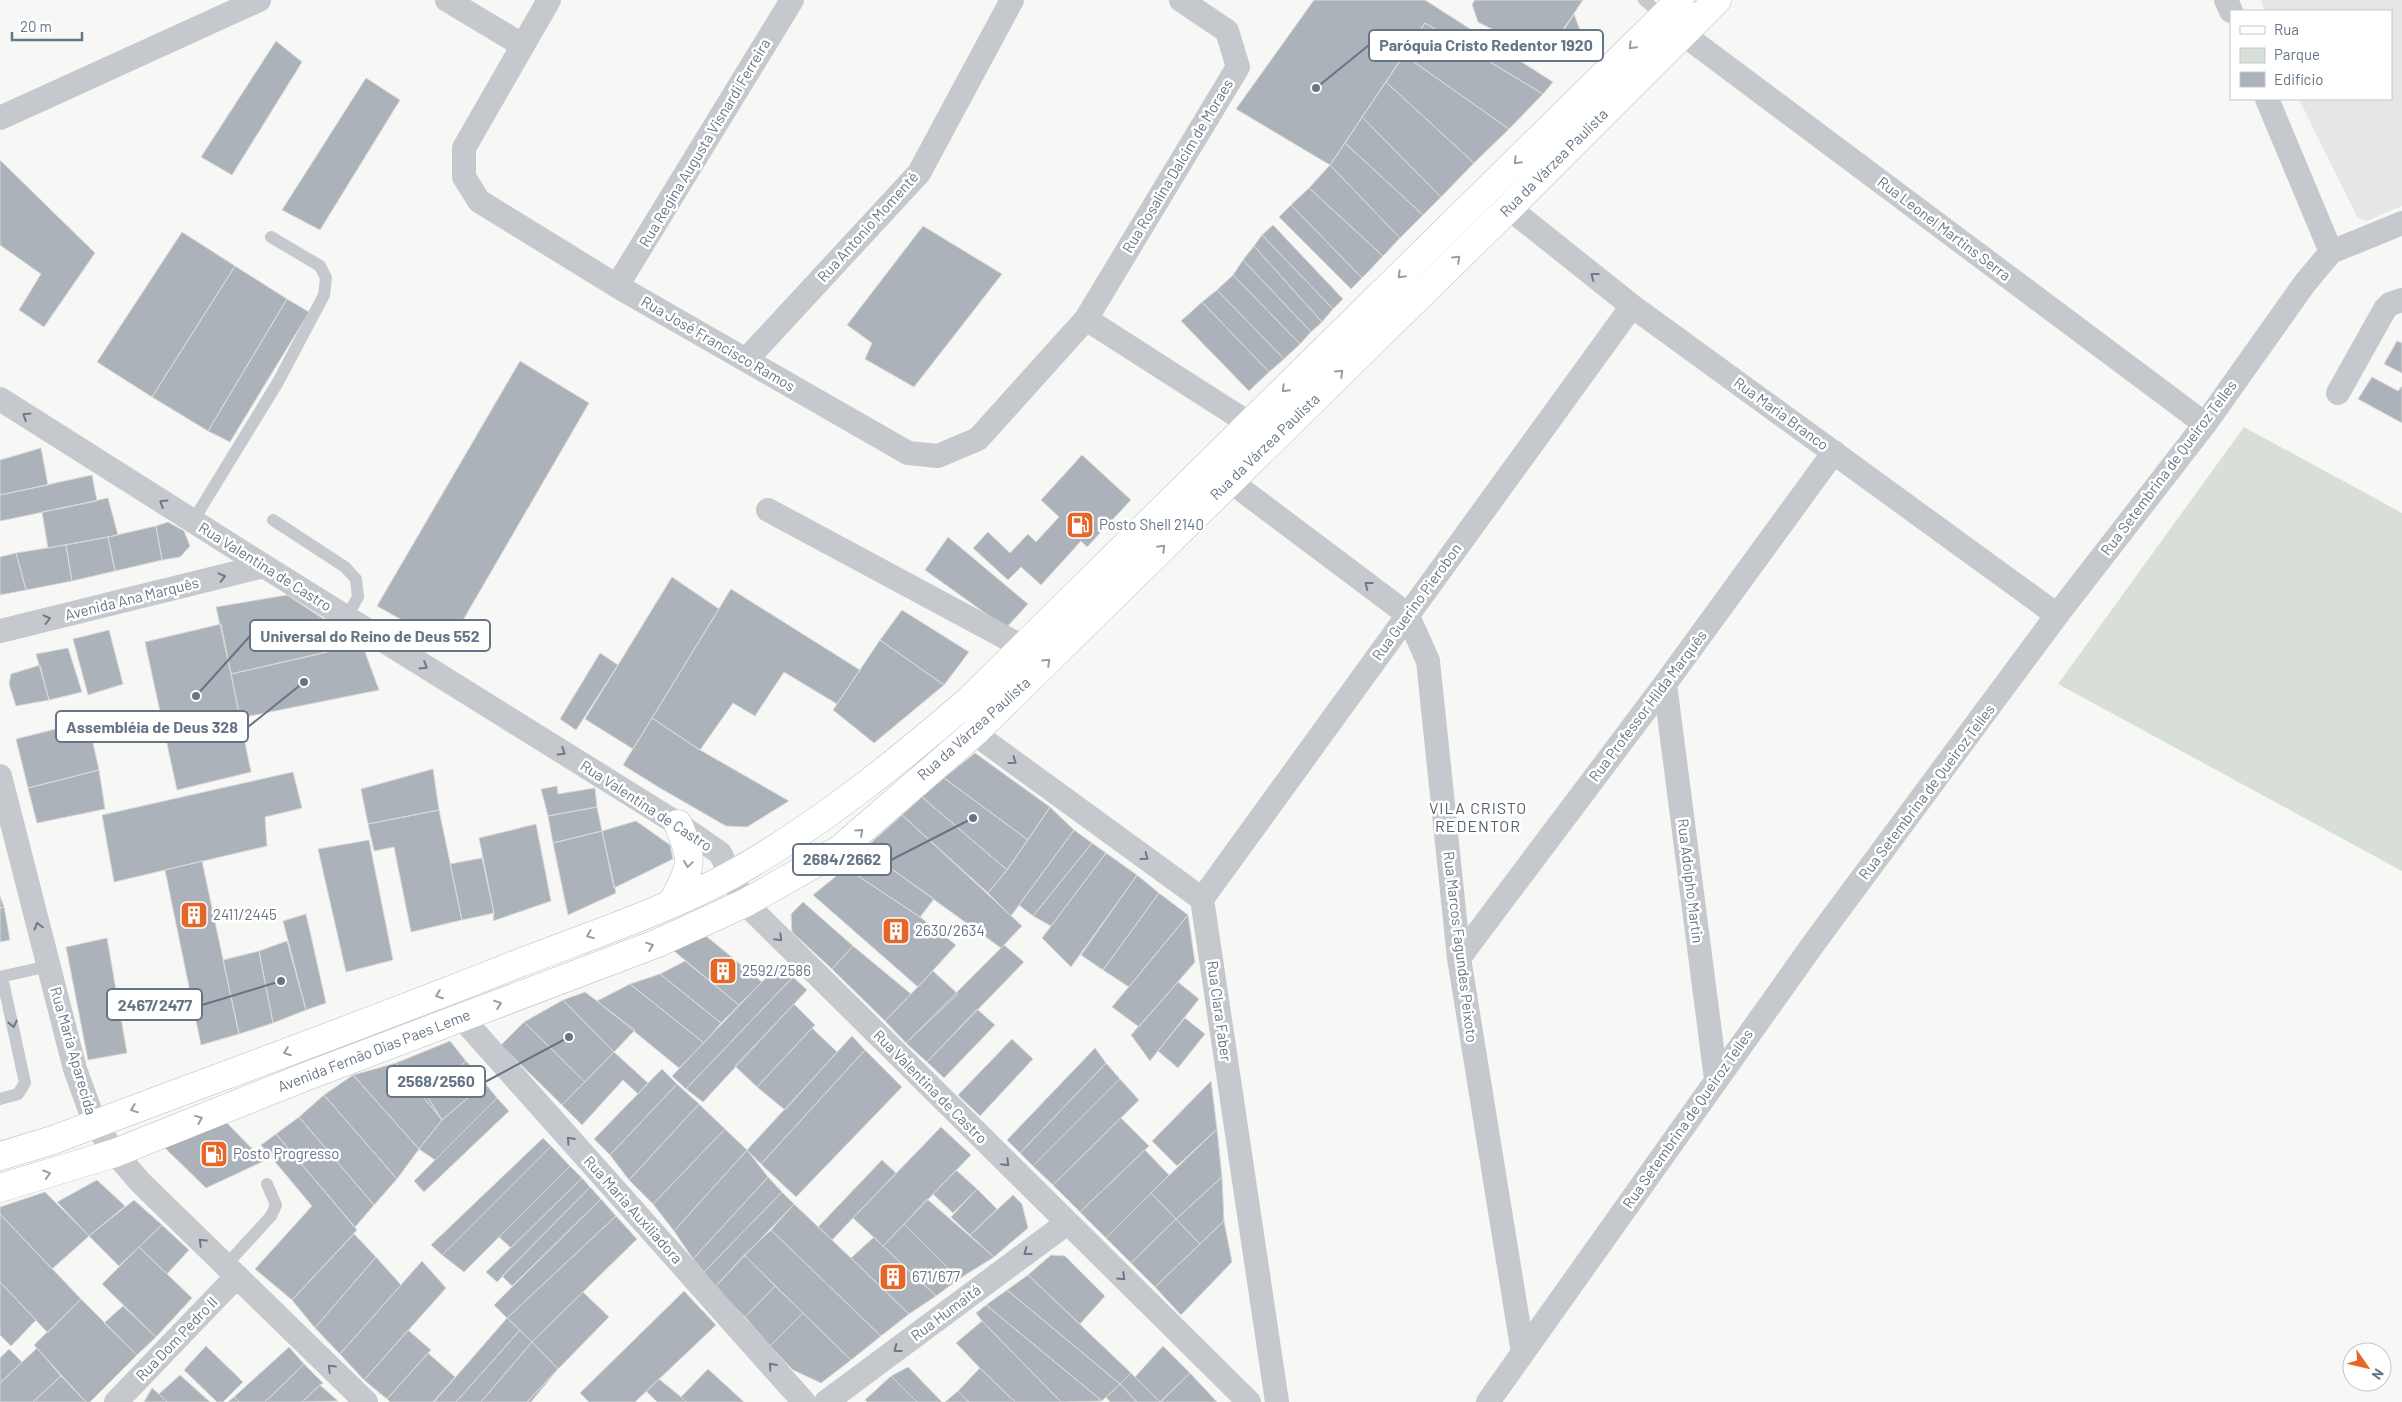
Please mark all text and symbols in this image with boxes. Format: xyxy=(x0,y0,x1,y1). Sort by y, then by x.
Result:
scale bar xyxy=(12,10,82,42)
legend xyxy=(2230,10,2392,100)
text: 20 m xyxy=(20,17,52,35)
text: Rua xyxy=(2274,20,2299,38)
callout: Paróquia Cristo Redentor 1920 xyxy=(1369,30,1603,61)
street label: Rua Regina Augusta Visnardi Ferreira xyxy=(635,35,774,250)
text: Paróquia Cristo Redentor 1920 xyxy=(1379,35,1593,54)
one-way arrow xyxy=(1629,41,1638,50)
text: Parque xyxy=(2274,45,2320,63)
text: Edifício xyxy=(2274,70,2323,88)
street label: Rua Rosalina Dalcim de Moraes xyxy=(1118,75,1236,256)
street label: Rua da Várzea Paulista xyxy=(1496,105,1611,220)
one-way arrow xyxy=(1513,155,1522,164)
street label: Rua Antonio Momenté xyxy=(813,168,921,285)
street label: Rua Leonel Martins Serra xyxy=(1875,172,2015,284)
one-way arrow xyxy=(1451,256,1460,265)
one-way arrow xyxy=(1398,269,1407,278)
one-way arrow xyxy=(1591,273,1600,281)
street label: Rua José Francisco Ramos xyxy=(638,292,799,395)
one-way arrow xyxy=(1335,369,1344,378)
street label: Rua Maria Branco xyxy=(1731,373,1832,454)
street label: Rua Setembrina de Queiroz Telles xyxy=(2096,376,2240,559)
one-way arrow xyxy=(1282,383,1291,392)
street label: Rua da Várzea Paulista xyxy=(1206,389,1323,503)
one-way arrow xyxy=(23,412,32,422)
one-way arrow xyxy=(160,499,169,509)
fuel station icon: Posto Shell 2140 xyxy=(1065,510,1095,540)
place label: Posto Shell 2140 xyxy=(1099,515,1204,533)
street label: Rua Valentina de Castro xyxy=(196,518,335,614)
street label: Rua Guerino Pierobon xyxy=(1368,539,1465,663)
one-way arrow xyxy=(1156,545,1165,554)
one-way arrow xyxy=(218,572,226,582)
street label: Avenida Ana Marquês xyxy=(63,573,201,623)
one-way arrow xyxy=(1364,582,1374,591)
one-way arrow xyxy=(43,614,52,625)
callout: Universal do Reino de Deus 552 xyxy=(250,620,490,651)
text: Universal do Reino de Deus 552 xyxy=(260,626,480,645)
street label: Rua Professor Hilda Marquês xyxy=(1584,626,1710,785)
one-way arrow xyxy=(1041,659,1050,668)
one-way arrow xyxy=(418,660,427,670)
street label: Rua da Várzea Paulista xyxy=(913,673,1033,784)
street label: Rua Setembrina de Queiroz Telles xyxy=(1854,700,1998,883)
callout: Assembléia de Deus 328 xyxy=(56,711,248,742)
text: Assembléia de Deus 328 xyxy=(66,717,238,736)
one-way arrow xyxy=(556,746,565,755)
one-way arrow xyxy=(1008,755,1017,764)
street label: Rua Valentina de Castro xyxy=(577,756,716,854)
district label: VILA CRISTO REDENTOR xyxy=(1429,798,1527,835)
street label: Rua Adolpho Martin xyxy=(1674,818,1708,944)
one-way arrow xyxy=(854,829,863,838)
callout: 2684/2662 xyxy=(793,844,891,875)
text: 2684/2662 xyxy=(803,849,881,868)
street label: Rua Marcos Fagundes Peixoto xyxy=(1440,850,1482,1044)
one-way arrow xyxy=(1139,851,1149,860)
one-way arrow xyxy=(683,860,693,869)
building icon: 2411/2445 xyxy=(179,900,209,930)
place label: 2411/2445 xyxy=(213,905,277,923)
building icon: 2630/2634 xyxy=(881,916,911,946)
one-way arrow xyxy=(33,921,44,930)
place label: 2630/2634 xyxy=(915,921,985,939)
one-way arrow xyxy=(586,929,595,939)
one-way arrow xyxy=(773,932,782,941)
one-way arrow xyxy=(645,942,654,952)
building icon: 2592/2586 xyxy=(708,956,738,986)
street label: Rua Clara Faber xyxy=(1204,959,1236,1063)
place label: 2592/2586 xyxy=(742,961,811,979)
street label: Rua Maria Aparecida xyxy=(47,985,101,1117)
callout: 2467/2477 xyxy=(107,989,202,1020)
one-way arrow xyxy=(435,989,443,999)
text: 2467/2477 xyxy=(118,995,192,1014)
one-way arrow xyxy=(493,1000,502,1010)
street label: Avenida Fernão Dias Paes Leme xyxy=(275,1005,472,1095)
one-way arrow xyxy=(7,1020,18,1029)
street label: Rua Setembrina de Queiroz Telles xyxy=(1618,1025,1756,1212)
street label: Rua Valentina de Castro xyxy=(870,1026,991,1147)
one-way arrow xyxy=(283,1046,291,1056)
callout: 2568/2560 xyxy=(387,1066,485,1097)
text: 2568/2560 xyxy=(397,1071,475,1090)
one-way arrow xyxy=(131,1103,139,1113)
one-way arrow xyxy=(194,1115,203,1125)
one-way arrow xyxy=(567,1136,576,1145)
fuel station icon: Posto Progresso xyxy=(199,1139,229,1169)
place label: Posto Progresso xyxy=(233,1144,340,1162)
street label: Rua Maria Auxiliadora xyxy=(581,1152,687,1267)
one-way arrow xyxy=(1000,1157,1009,1166)
one-way arrow xyxy=(42,1170,50,1180)
one-way arrow xyxy=(199,1239,208,1248)
one-way arrow xyxy=(1023,1246,1033,1255)
building icon: 671/677 xyxy=(878,1262,908,1292)
place label: 671/677 xyxy=(912,1267,960,1285)
one-way arrow xyxy=(1116,1272,1125,1281)
street label: Rua Humaitá xyxy=(907,1280,984,1344)
street label: Rua Dom Pedro II xyxy=(132,1293,221,1384)
north arrow xyxy=(2342,1342,2392,1392)
one-way arrow xyxy=(893,1343,903,1352)
one-way arrow xyxy=(768,1362,777,1371)
one-way arrow xyxy=(328,1365,337,1374)
text: N xyxy=(2369,1366,2388,1383)

